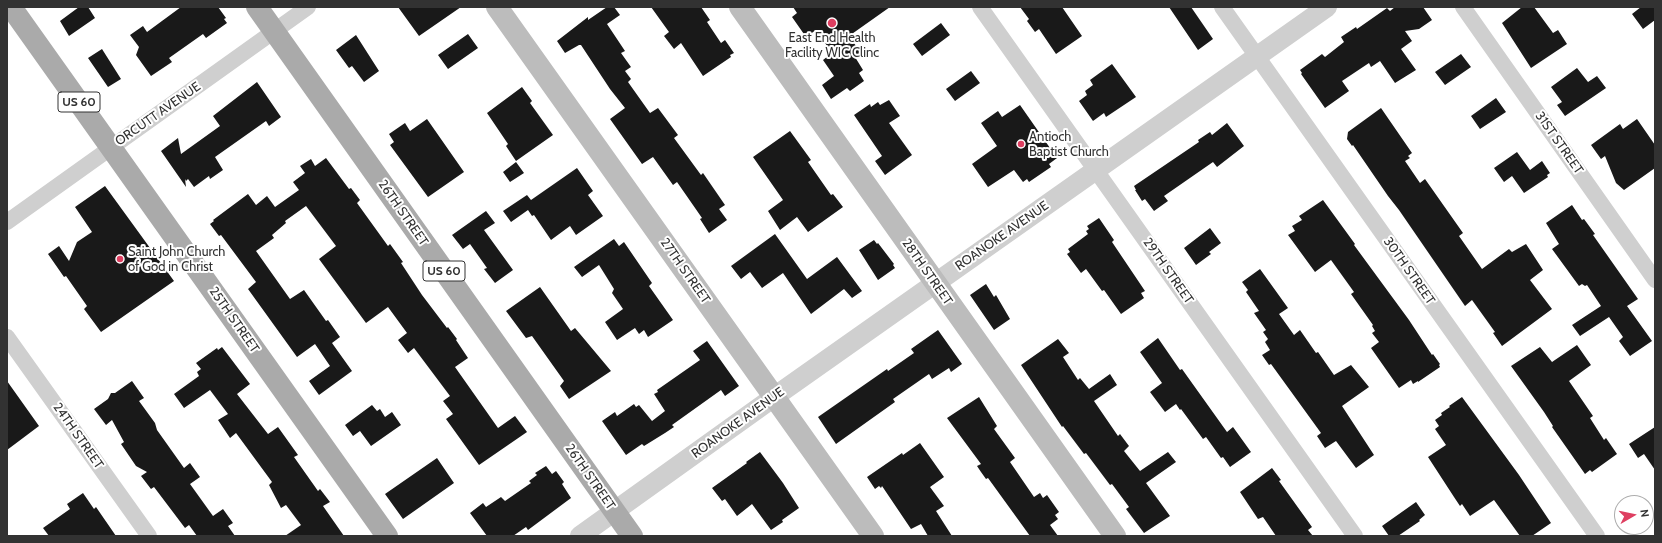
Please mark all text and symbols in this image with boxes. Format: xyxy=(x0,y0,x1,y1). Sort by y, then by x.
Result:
marker: East End Health Facility WIC Clinc xyxy=(826,17,838,29)
place label: East End Health Facility WIC Clinc xyxy=(785,30,879,61)
street label: ORCUTT AVENUE xyxy=(112,79,204,149)
road number: US 60 xyxy=(58,92,100,112)
street label: 31ST STREET xyxy=(1532,109,1586,177)
place label: Antioch Baptist Church xyxy=(1029,129,1109,160)
marker: Antioch Baptist Church xyxy=(1016,139,1026,149)
street label: 26TH STREET xyxy=(375,177,431,249)
street label: ROANOKE AVENUE xyxy=(952,198,1052,274)
street label: 30TH STREET xyxy=(1380,234,1438,308)
street label: 27TH STREET xyxy=(657,235,713,307)
street label: 29TH STREET xyxy=(1140,235,1196,307)
street label: 28TH STREET xyxy=(898,236,956,308)
place label: Saint John Church of God in Christ xyxy=(128,244,225,275)
marker: Saint John Church of God in Christ xyxy=(115,254,125,264)
road number: US 60 xyxy=(423,261,465,281)
street label: 25TH STREET xyxy=(206,284,262,356)
street label: ROANOKE AVENUE xyxy=(689,384,787,462)
street label: 24TH STREET xyxy=(50,400,106,472)
street label: 26TH STREET xyxy=(562,441,618,513)
north arrow xyxy=(1614,495,1654,535)
text: N xyxy=(1637,508,1652,518)

